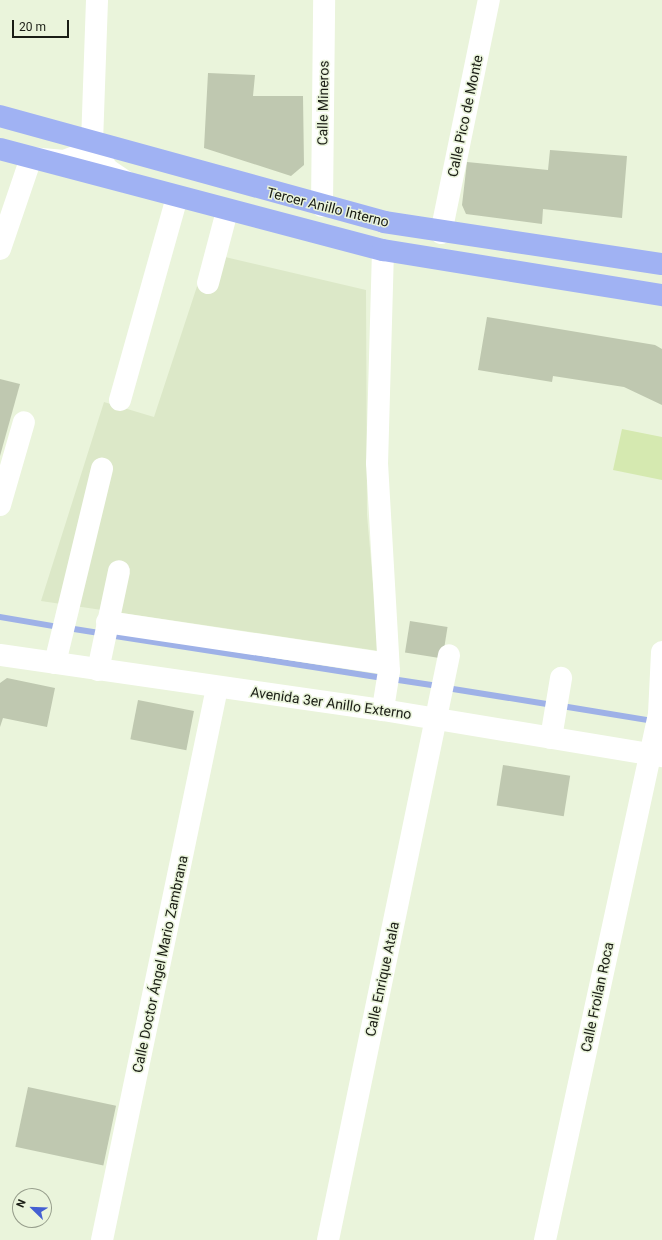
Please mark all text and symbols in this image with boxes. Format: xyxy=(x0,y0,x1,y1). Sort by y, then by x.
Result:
scale bar xyxy=(14,12,71,38)
text: 20 m xyxy=(19,20,46,34)
street label: Calle Pico de Monte xyxy=(444,54,486,178)
street label: Calle Mineros xyxy=(314,60,332,146)
street label: Tercer Anillo Interno xyxy=(265,184,391,230)
street label: Avenida 3er Anillo Externo xyxy=(249,683,413,723)
street label: Calle Doctor Ángel Mario Zambrana xyxy=(129,854,191,1074)
street label: Calle Enrique Atala xyxy=(362,920,402,1038)
street label: Calle Froilan Roca xyxy=(577,941,617,1053)
north arrow xyxy=(12,1188,52,1228)
text: N xyxy=(14,1197,29,1210)

